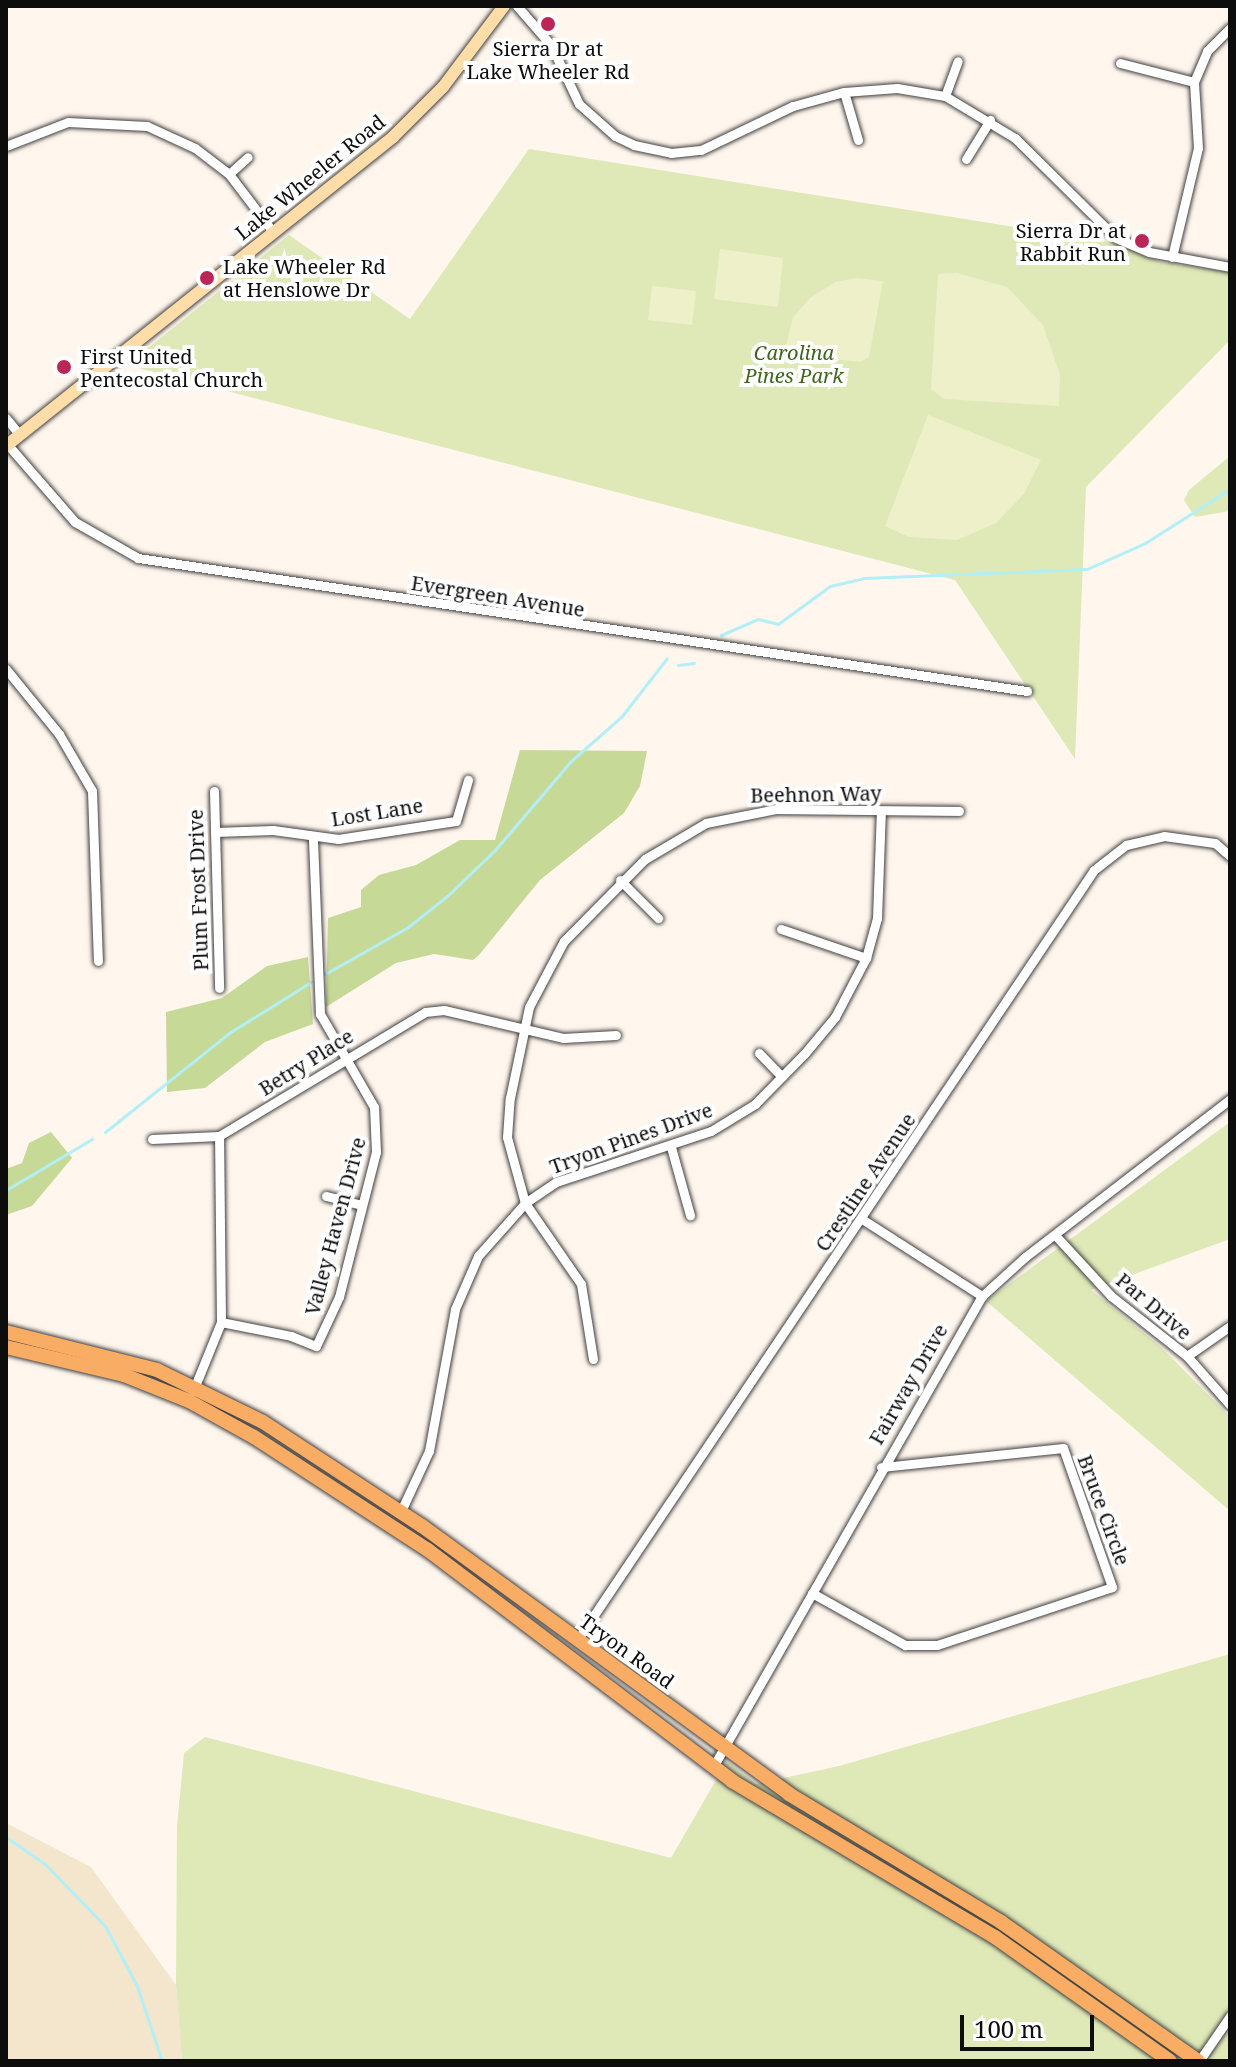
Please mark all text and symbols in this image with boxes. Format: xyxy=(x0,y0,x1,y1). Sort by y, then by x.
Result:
marker: Sierra Dr at Lake Wheeler Rd xyxy=(539,15,557,33)
place label: Sierra Dr at Lake Wheeler Rd xyxy=(467,36,629,83)
street label: Lake Wheeler Road xyxy=(230,109,390,245)
place label: Sierra Dr at Rabbit Run xyxy=(1016,218,1126,265)
marker: Sierra Dr at Rabbit Run xyxy=(1133,232,1151,250)
place label: Lake Wheeler Rd at Henslowe Dr xyxy=(223,254,386,301)
marker: Lake Wheeler Rd at Henslowe Dr xyxy=(198,269,216,287)
park label: Carolina Pines Park xyxy=(744,340,844,387)
place label: First United Pentecostal Church xyxy=(80,344,263,391)
marker: First United Pentecostal Church xyxy=(55,358,73,376)
street label: Evergreen Avenue xyxy=(410,570,586,622)
street label: Beehnon Way xyxy=(750,781,882,807)
street label: Lost Lane xyxy=(329,793,425,831)
street label: Plum Frost Drive xyxy=(183,809,213,971)
street label: Betry Place xyxy=(254,1024,358,1100)
street label: Tryon Pines Drive xyxy=(546,1097,716,1179)
street label: Crestline Avenue xyxy=(810,1108,920,1256)
street label: Valley Haven Drive xyxy=(300,1134,370,1318)
street label: Par Drive xyxy=(1112,1268,1196,1344)
street label: Fairway Drive xyxy=(864,1319,952,1449)
street label: Bruce Circle xyxy=(1073,1451,1135,1569)
street label: Tryon Road xyxy=(575,1609,679,1693)
scale bar xyxy=(964,1999,1098,2049)
text: 100 m xyxy=(974,2012,1043,2045)

